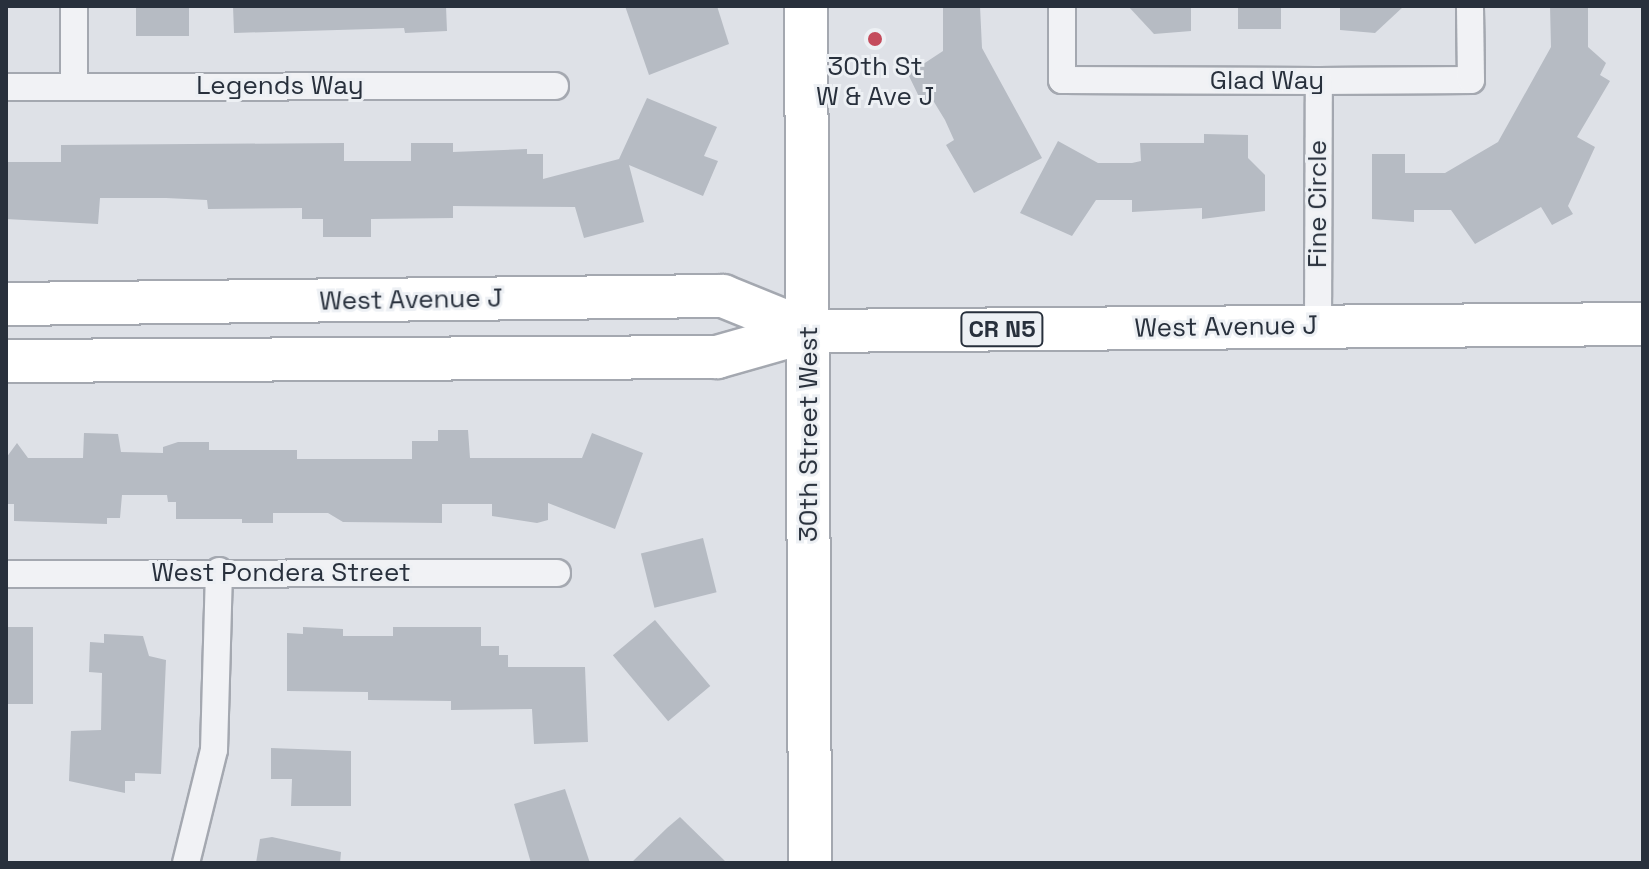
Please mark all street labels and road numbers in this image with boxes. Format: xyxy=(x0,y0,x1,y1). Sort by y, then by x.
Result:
street label: Glad Way xyxy=(1210,65,1324,97)
street label: Legends Way xyxy=(196,70,364,102)
street label: Fine Circle xyxy=(1302,140,1334,268)
street label: West Avenue J xyxy=(319,283,503,317)
road number: CR N5 xyxy=(960,309,1044,349)
street label: West Avenue J xyxy=(1134,310,1318,344)
street label: 30th Street West xyxy=(793,326,825,542)
street label: West Pondera Street xyxy=(151,557,411,589)

